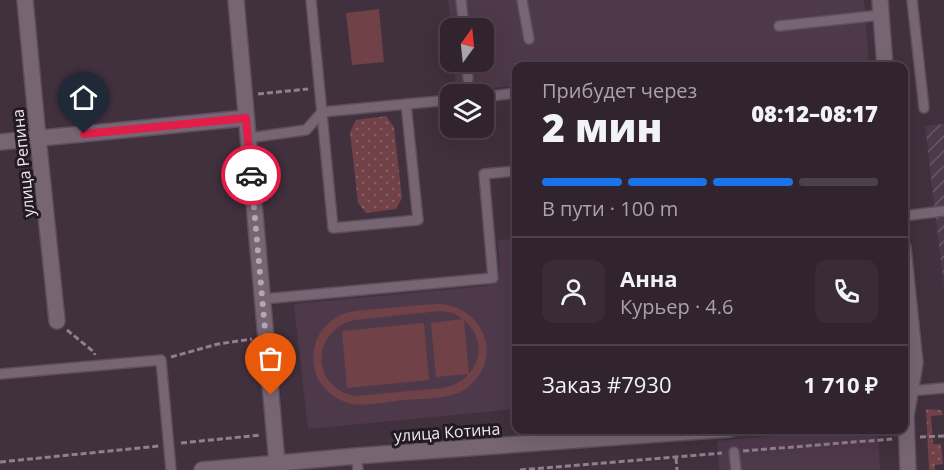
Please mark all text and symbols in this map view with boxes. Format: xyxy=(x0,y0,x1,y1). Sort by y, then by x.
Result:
north arrow xyxy=(440,18,494,72)
map controls xyxy=(440,18,494,138)
pin xyxy=(58,72,109,134)
text: Прибудет через xyxy=(542,77,697,104)
icon: home xyxy=(67,81,100,114)
button: layers xyxy=(440,84,494,138)
text: 08:12–08:17 xyxy=(751,98,878,128)
text: 2 мин xyxy=(542,100,662,153)
street label: улица Репина xyxy=(6,108,40,218)
courier xyxy=(221,145,281,205)
icon: car xyxy=(235,159,268,192)
text: В пути · 100 m xyxy=(542,195,678,222)
button: person xyxy=(542,260,605,323)
button: phone xyxy=(815,260,878,323)
text: Анна xyxy=(620,263,678,293)
text: Курьер · 4.6 xyxy=(620,293,734,320)
pin xyxy=(245,333,296,395)
icon: bag xyxy=(254,342,287,375)
text: Заказ #7930 xyxy=(542,369,672,399)
text: 1 710 ₽ xyxy=(803,369,878,399)
street label: улица Котина xyxy=(393,417,501,447)

